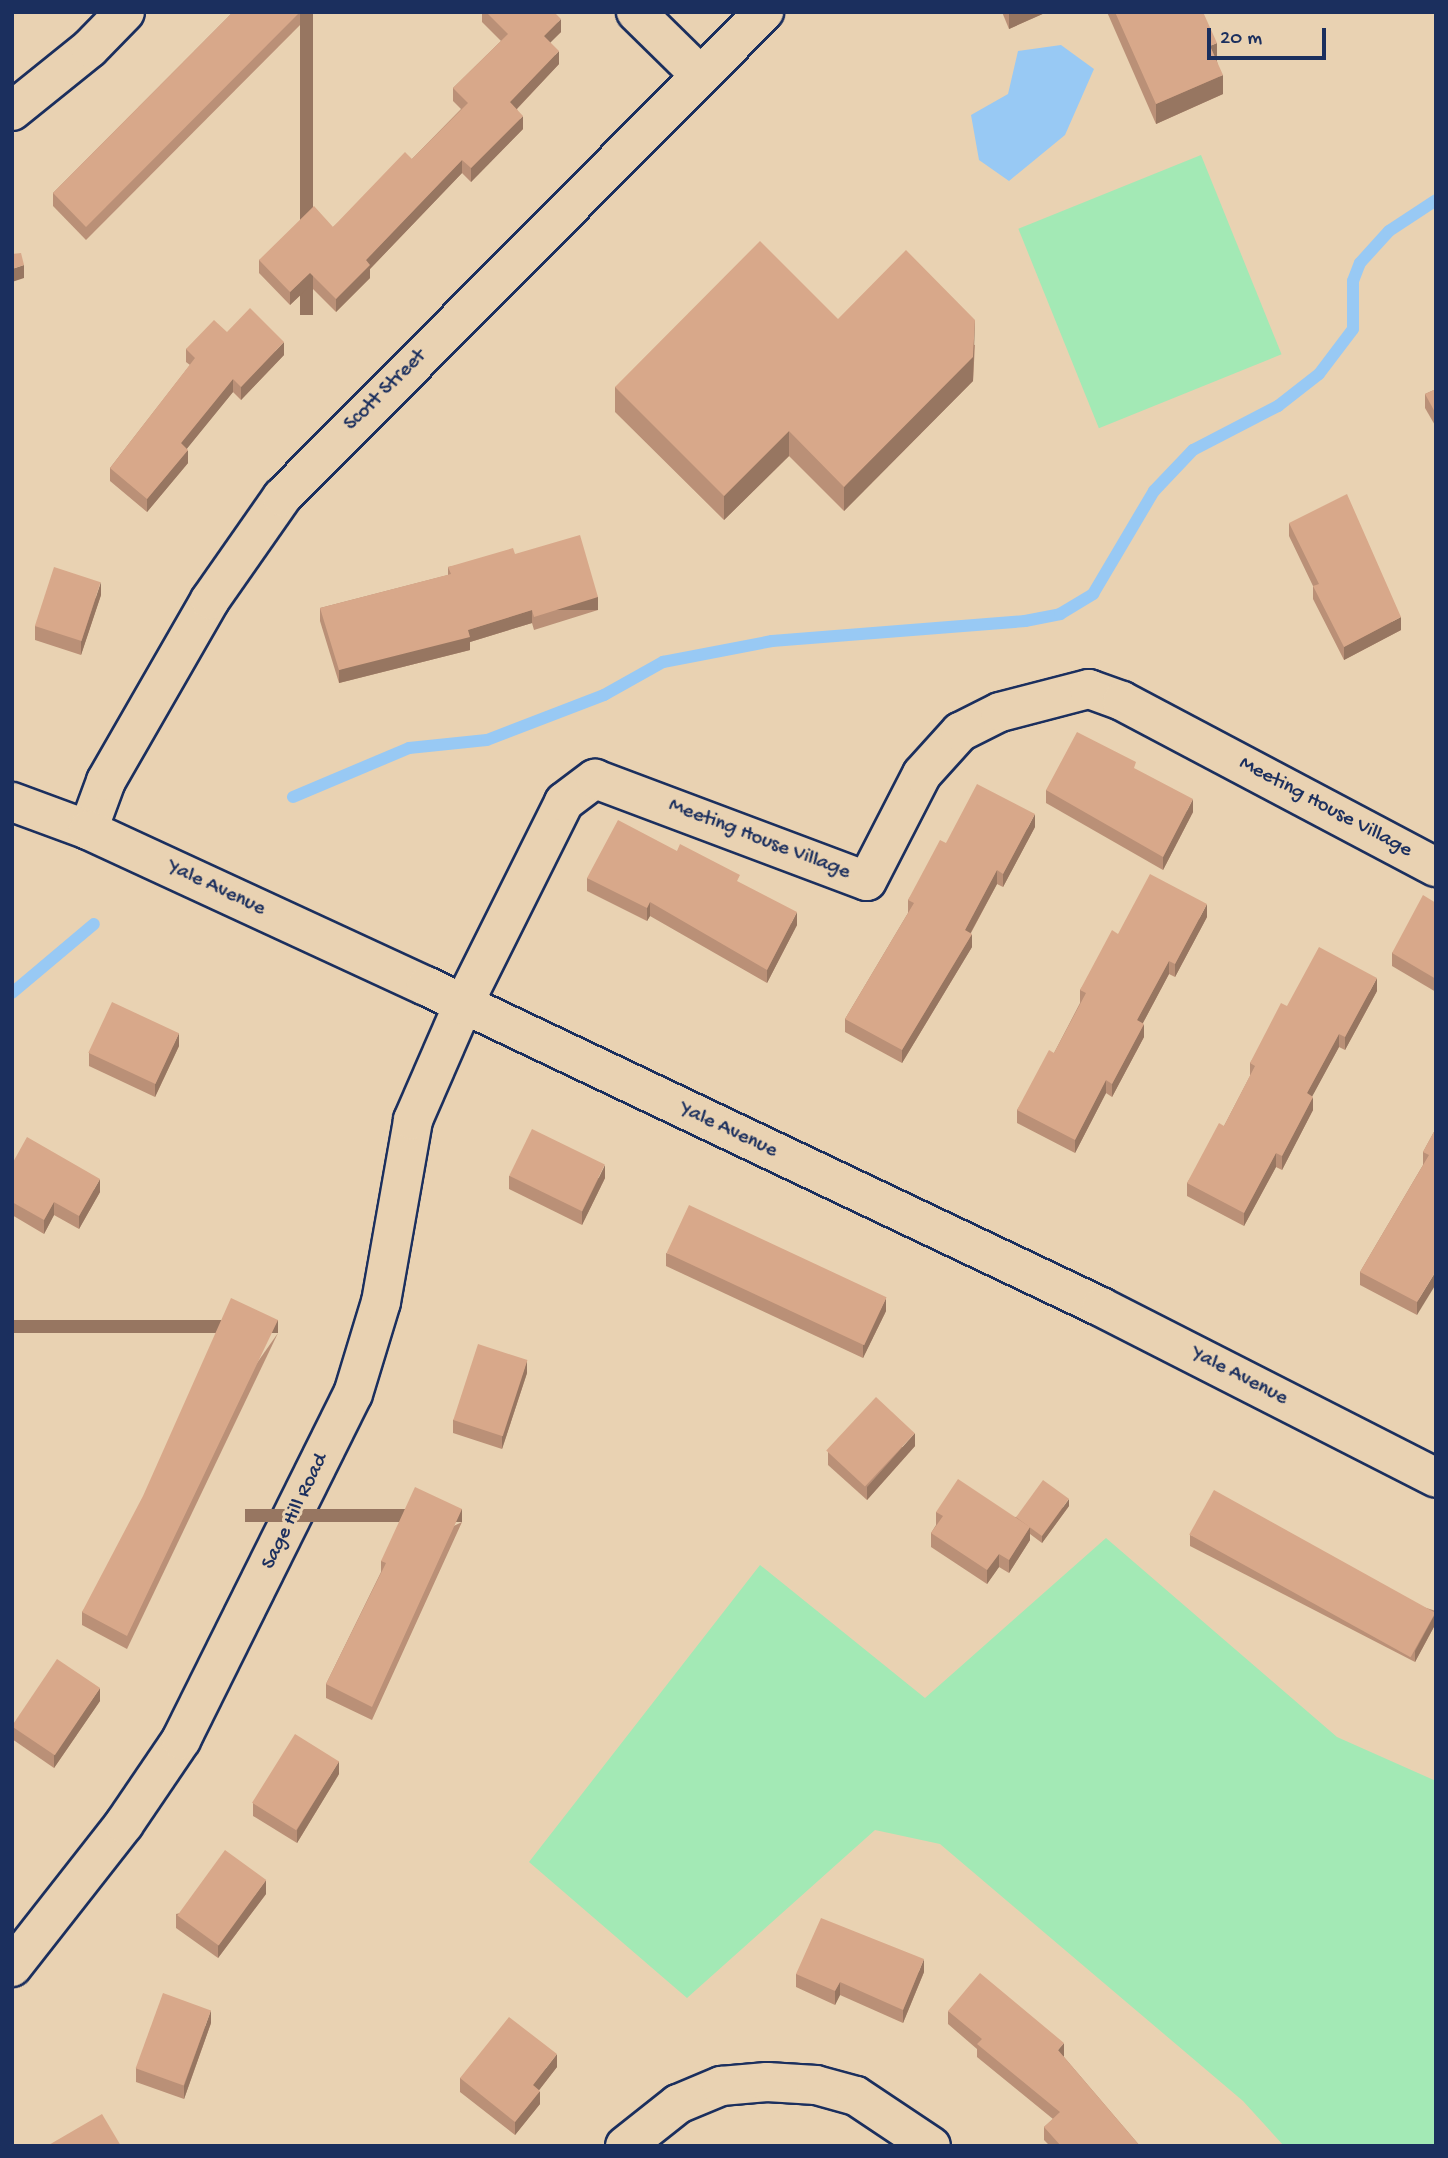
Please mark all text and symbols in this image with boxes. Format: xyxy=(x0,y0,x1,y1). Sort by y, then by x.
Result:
scale bar xyxy=(1210,14,1329,58)
text: 20 m xyxy=(1220,27,1262,52)
street label: Scott Street xyxy=(340,345,432,437)
street label: Meeting House Village xyxy=(1234,752,1416,864)
street label: Meeting House Village xyxy=(665,794,853,886)
street label: Yale Avenue xyxy=(163,855,269,923)
street label: Yale Avenue xyxy=(675,1097,781,1165)
street label: Yale Avenue xyxy=(1187,1342,1291,1412)
street label: Sage Hill Road xyxy=(257,1450,335,1574)

